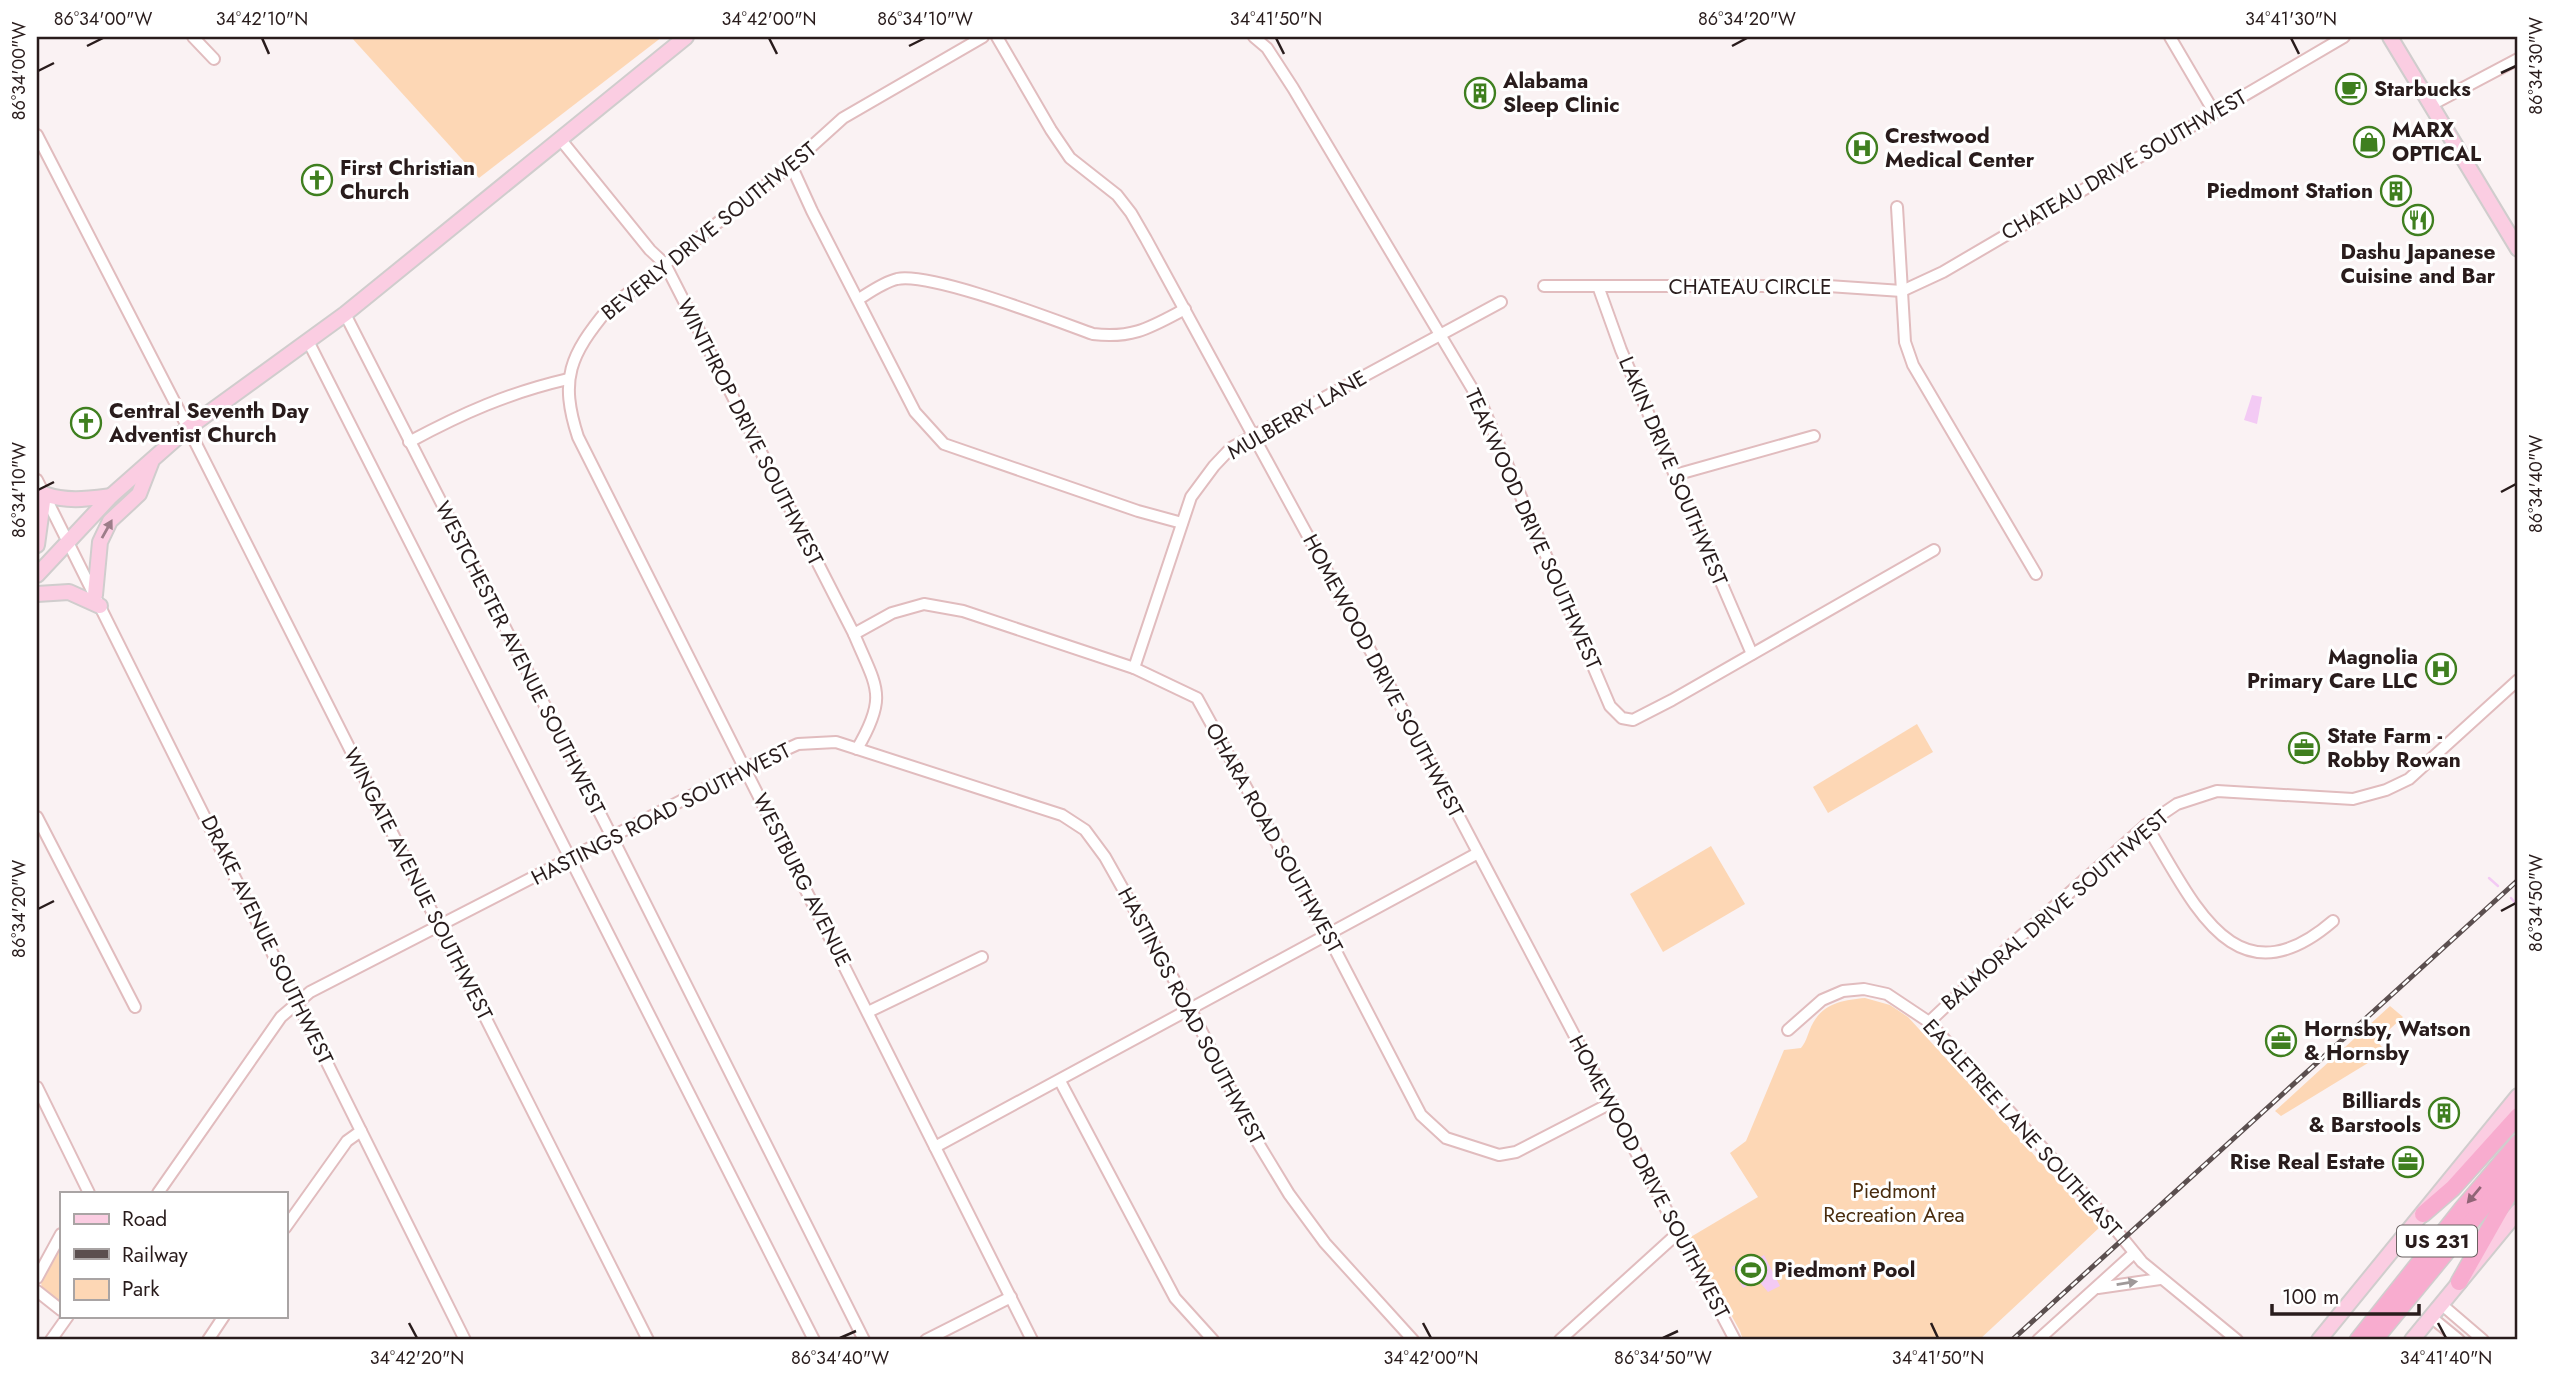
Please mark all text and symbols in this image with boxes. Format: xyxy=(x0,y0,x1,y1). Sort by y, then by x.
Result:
text: 86°34'00"W xyxy=(54,6,152,32)
text: 34°42'10"N xyxy=(216,6,308,32)
text: 34°42'00"N xyxy=(721,6,817,32)
text: 86°34'10"W xyxy=(877,6,973,32)
text: 34°41'50"N xyxy=(1230,6,1322,32)
text: 86°34'20"W xyxy=(1698,6,1796,32)
text: 34°41'30"N xyxy=(2245,6,2337,32)
text: 86°34'30"W xyxy=(2523,17,2549,115)
text: 86°34'00"W xyxy=(6,22,32,120)
place label: Alabama Sleep Clinic xyxy=(1502,66,1620,120)
cafe icon: Starbucks xyxy=(2334,72,2368,106)
place label: Starbucks xyxy=(2374,74,2471,104)
building icon: Alabama Sleep Clinic xyxy=(1463,76,1497,110)
street label: CHATEAU DRIVE SOUTHWEST xyxy=(1996,82,2252,248)
place label: MARX OPTICAL xyxy=(2392,115,2481,169)
place label: Crestwood Medical Center xyxy=(1885,121,2035,175)
shop icon: MARX OPTICAL xyxy=(2352,125,2386,159)
hospital icon: Crestwood Medical Center xyxy=(1845,131,1879,165)
street label: BEVERLY DRIVE SOUTHWEST xyxy=(595,135,823,327)
place label: First Christian Church xyxy=(340,153,475,207)
church icon: First Christian Church xyxy=(300,163,334,197)
building icon: Piedmont Station xyxy=(2379,174,2413,208)
place label: Piedmont Station xyxy=(2206,176,2373,206)
restaurant icon: Dashu Japanese Cuisine and Bar xyxy=(2401,203,2435,237)
place label: Dashu Japanese Cuisine and Bar xyxy=(2341,237,2496,291)
street label: CHATEAU CIRCLE xyxy=(1668,272,1832,302)
street label: WINTHROP DRIVE SOUTHWEST xyxy=(670,293,831,571)
street label: LAKIN DRIVE SOUTHWEST xyxy=(1611,352,1735,590)
street label: MULBERRY LANE xyxy=(1222,363,1372,467)
street label: TEAKWOOD DRIVE SOUTHWEST xyxy=(1457,384,1609,674)
place label: Central Seventh Day Adventist Church xyxy=(108,396,310,450)
church icon: Central Seventh Day Adventist Church xyxy=(69,406,103,440)
text: 86°34'40"W xyxy=(2523,435,2549,533)
text: 86°34'10"W xyxy=(6,442,32,538)
street label: WESTCHESTER AVENUE SOUTHWEST xyxy=(428,496,613,820)
one-way arrow xyxy=(101,520,113,539)
street label: HOMEWOOD DRIVE SOUTHWEST xyxy=(1295,529,1471,823)
place label: Magnolia Primary Care LLC xyxy=(2247,642,2418,696)
hospital icon: Magnolia Primary Care LLC xyxy=(2424,652,2458,686)
street label: OHARA ROAD SOUTHWEST xyxy=(1198,717,1350,959)
place label: State Farm - Robby Rowan xyxy=(2327,721,2461,775)
office icon: State Farm - Robby Rowan xyxy=(2287,731,2321,765)
street label: HASTINGS ROAD SOUTHWEST xyxy=(526,735,796,893)
street label: WINGATE AVENUE SOUTHWEST xyxy=(336,743,500,1026)
street label: WESTBURG AVENUE xyxy=(745,788,859,972)
street label: BALMORAL DRIVE SOUTHWEST xyxy=(1935,803,2175,1017)
street label: DRAKE AVENUE SOUTHWEST xyxy=(194,810,341,1070)
text: 86°34'50"W xyxy=(2523,854,2549,952)
text: 86°34'20"W xyxy=(6,860,32,958)
street label: HASTINGS ROAD SOUTHWEST xyxy=(1110,882,1272,1150)
street label: EAGLETREE LANE SOUTHEAST xyxy=(1916,1013,2128,1244)
place label: Hornsby, Watson & Hornsby xyxy=(2304,1014,2471,1068)
office icon: Hornsby, Watson & Hornsby xyxy=(2264,1024,2298,1058)
street label: HOMEWOOD DRIVE SOUTHWEST xyxy=(1561,1030,1737,1324)
place label: Billiards & Barstools xyxy=(2309,1086,2421,1140)
building icon: Billiards & Barstools xyxy=(2427,1096,2461,1130)
office icon: Rise Real Estate xyxy=(2391,1145,2425,1179)
place label: Rise Real Estate xyxy=(2230,1147,2385,1177)
park label: Piedmont Recreation Area xyxy=(1823,1176,1965,1230)
one-way arrow xyxy=(2466,1186,2482,1204)
legend xyxy=(60,1192,287,1318)
text: Road xyxy=(122,1204,167,1234)
road number: US 231 xyxy=(2397,1226,2477,1256)
text: Railway xyxy=(122,1240,188,1270)
sports icon: Piedmont Pool xyxy=(1734,1253,1768,1287)
place label: Piedmont Pool xyxy=(1774,1255,1915,1285)
scale bar xyxy=(2272,1272,2418,1316)
text: Park xyxy=(122,1274,160,1304)
one-way arrow xyxy=(2116,1277,2138,1288)
text: 100 m xyxy=(2282,1282,2339,1312)
text: 34°42'20"N xyxy=(370,1345,464,1371)
text: 86°34'40"W xyxy=(791,1345,889,1371)
text: 34°42'00"N xyxy=(1383,1345,1479,1371)
text: 86°34'50"W xyxy=(1614,1345,1712,1371)
text: 34°41'50"N xyxy=(1892,1345,1984,1371)
text: 34°41'40"N xyxy=(2400,1345,2492,1371)

